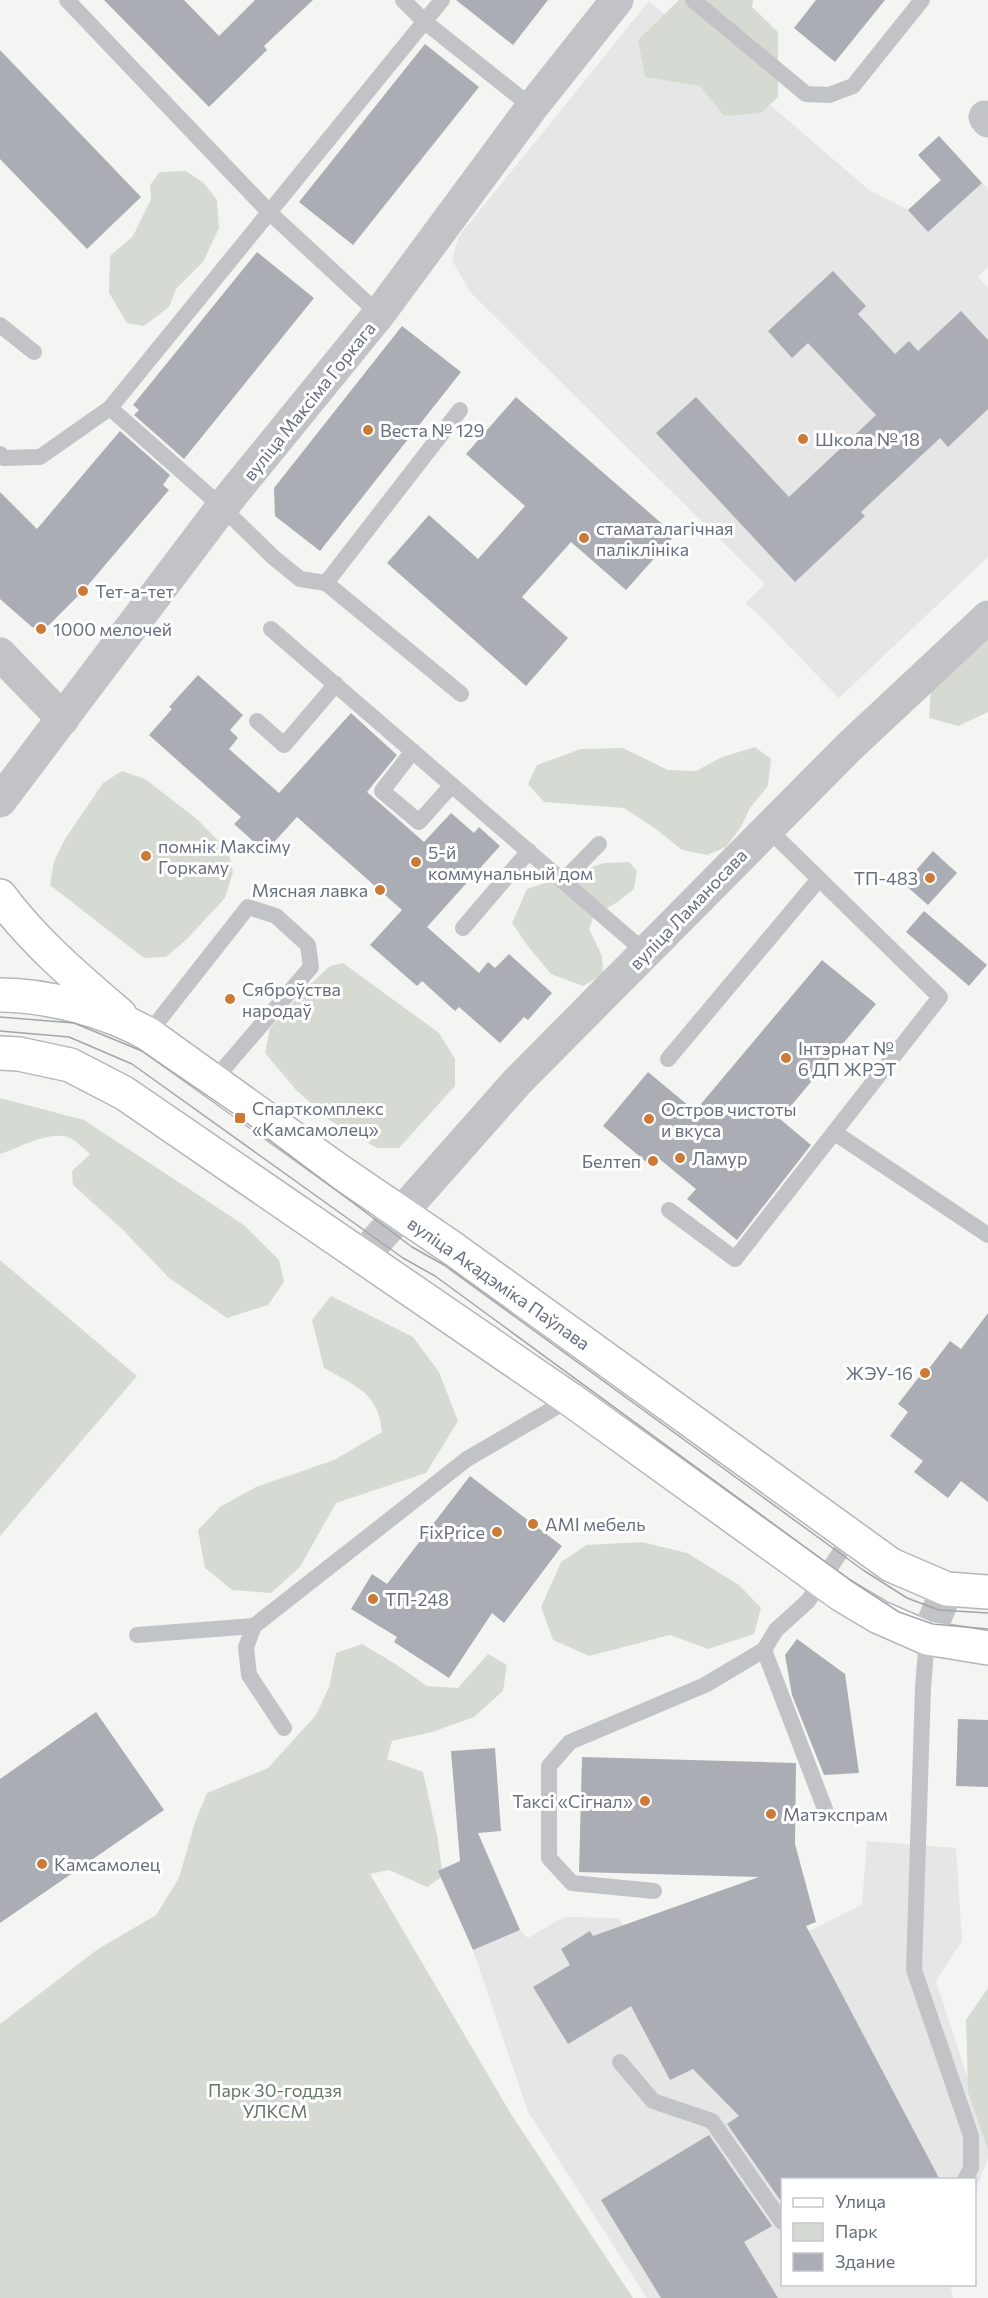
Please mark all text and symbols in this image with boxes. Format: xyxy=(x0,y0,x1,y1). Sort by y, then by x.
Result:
street label: вуліца Максіма Горкага xyxy=(238,317,380,485)
place label: Веста № 129 xyxy=(380,419,484,441)
marker: Веста № 129 xyxy=(361,423,375,437)
place label: Школа № 18 xyxy=(815,428,920,450)
marker: Школа № 18 xyxy=(796,432,810,446)
place label: стаматалагічная паліклініка xyxy=(596,517,734,560)
marker: стаматалагічная паліклініка xyxy=(577,531,591,545)
place label: Тет-а-тет xyxy=(95,580,174,602)
marker: Тет-а-тет xyxy=(76,584,90,598)
place label: 1000 мелочей xyxy=(53,618,172,640)
marker: 1000 мелочей xyxy=(34,622,48,636)
place label: помнік Максіму Горкаму xyxy=(158,835,291,878)
place label: 5-й коммунальный дом xyxy=(428,841,593,884)
street label: вуліца Ламаносава xyxy=(625,844,751,974)
marker: помнік Максіму Горкаму xyxy=(139,849,153,863)
marker: 5-й коммунальный дом xyxy=(409,855,423,869)
place label: ТП-483 xyxy=(853,867,918,889)
marker: ТП-483 xyxy=(923,871,937,885)
place label: Мясная лавка xyxy=(252,879,368,901)
marker: Мясная лавка xyxy=(373,883,387,897)
place label: Сяброўства народаў xyxy=(242,978,341,1021)
marker: Сяброўства народаў xyxy=(223,992,237,1006)
place label: Інтэрнат № 6 ДП ЖРЭТ xyxy=(798,1037,897,1080)
marker: Інтэрнат № 6 ДП ЖРЭТ xyxy=(779,1051,793,1065)
place label: Спарткомплекс «Камсамолец» xyxy=(252,1097,384,1140)
place label: Остров чистоты и вкуса xyxy=(661,1098,797,1141)
marker: Спарткомплекс «Камсамолец» xyxy=(233,1111,247,1125)
marker: Остров чистоты и вкуса xyxy=(642,1112,656,1126)
place label: Ламур xyxy=(692,1147,747,1169)
place label: Белтеп xyxy=(582,1150,641,1172)
marker: Ламур xyxy=(673,1151,687,1165)
marker: Белтеп xyxy=(646,1154,660,1168)
street label: вуліца Акадэміка Паўлава xyxy=(404,1212,594,1354)
place label: ЖЭУ-16 xyxy=(846,1362,913,1384)
marker: ЖЭУ-16 xyxy=(918,1366,932,1380)
place label: AMI мебель xyxy=(545,1513,645,1535)
marker: AMI мебель xyxy=(526,1517,540,1531)
place label: FixPrice xyxy=(419,1521,485,1543)
marker: FixPrice xyxy=(490,1525,504,1539)
place label: ТП-248 xyxy=(385,1588,449,1610)
marker: ТП-248 xyxy=(366,1592,380,1606)
place label: Таксі «Сігнал» xyxy=(512,1790,633,1812)
marker: Таксі «Сігнал» xyxy=(638,1794,652,1808)
place label: Матэкспрам xyxy=(783,1803,888,1825)
marker: Матэкспрам xyxy=(764,1807,778,1821)
place label: Камсамолец xyxy=(54,1853,161,1875)
marker: Камсамолец xyxy=(35,1857,49,1871)
park label: Парк 30-годдзя УЛКСМ xyxy=(208,2079,342,2122)
legend xyxy=(781,2178,976,2286)
text: Улица xyxy=(835,2190,886,2212)
text: Парк xyxy=(835,2220,878,2242)
text: Здание xyxy=(835,2250,895,2272)

